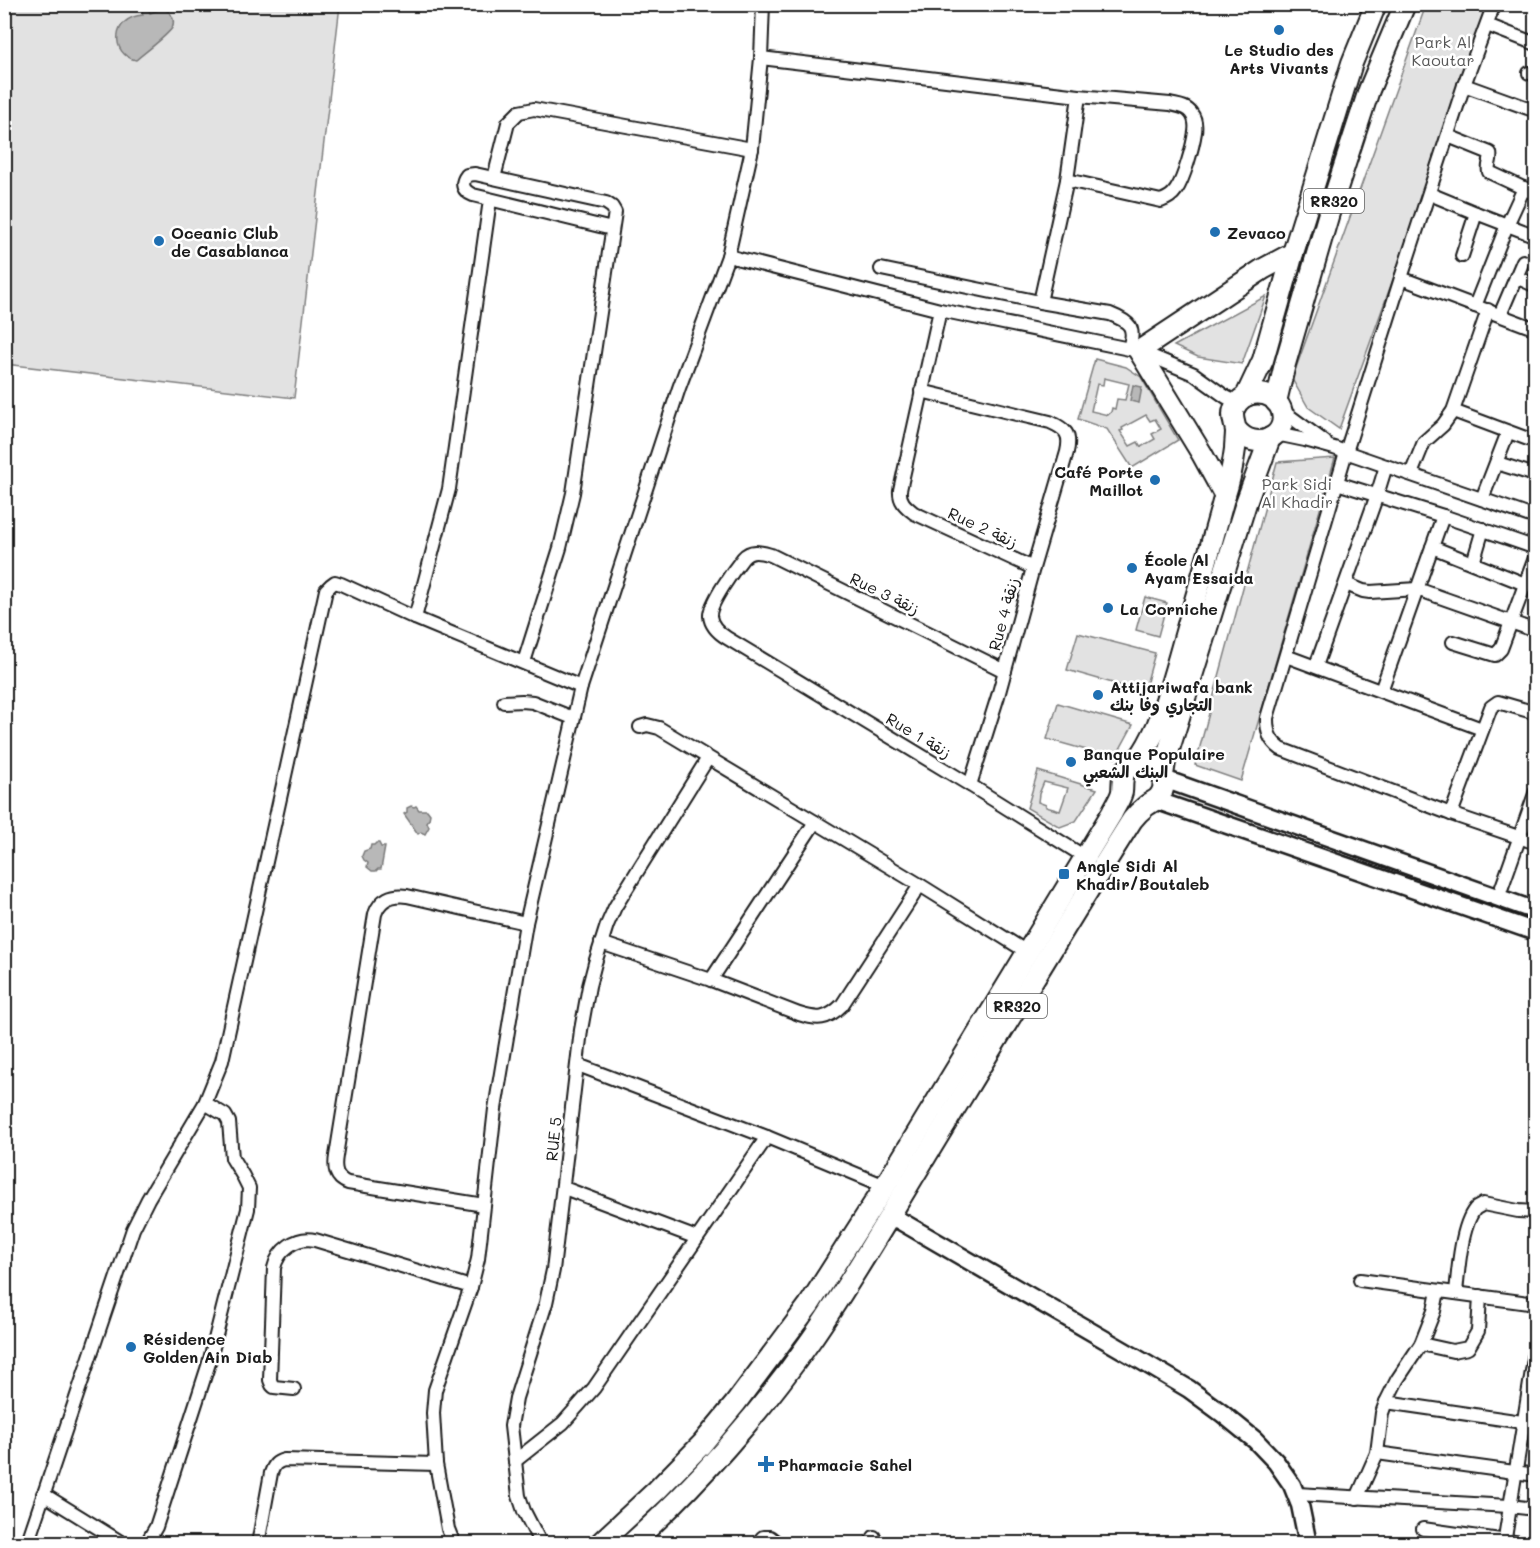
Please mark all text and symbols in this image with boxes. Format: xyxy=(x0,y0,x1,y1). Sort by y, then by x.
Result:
marker: Le Studio des Arts Vivants xyxy=(1272,23,1286,37)
park label: Park Al Kaoutar xyxy=(1412,31,1474,70)
place label: Le Studio des Arts Vivants xyxy=(1224,39,1334,78)
road number: RR320 xyxy=(1304,189,1364,213)
place label: Oceanic Club de Casablanca xyxy=(171,222,289,261)
place label: Zevaco xyxy=(1227,222,1286,243)
marker: Zevaco xyxy=(1208,225,1222,239)
marker: Oceanic Club de Casablanca xyxy=(152,234,166,248)
place label: Café Porte Maillot xyxy=(1054,461,1143,500)
marker: Café Porte Maillot xyxy=(1148,473,1162,487)
park label: Park Sidi Al Khadir xyxy=(1261,473,1333,512)
street label: Rue 2 زنقة xyxy=(945,502,1021,552)
place label: École Al Ayam Essaida xyxy=(1144,549,1254,588)
marker: École Al Ayam Essaida xyxy=(1125,561,1139,575)
street label: Rue 3 زنقة xyxy=(847,567,923,619)
street label: Rue 4 زنقة xyxy=(983,575,1023,653)
place label: La Corniche xyxy=(1120,598,1218,619)
marker: La Corniche xyxy=(1101,601,1115,615)
place label: Attijariwafa bank التجاري وفا بنك xyxy=(1110,676,1253,718)
marker: Attijariwafa bank التجاري وفا بنك xyxy=(1091,688,1105,702)
street label: Rue 1 زنقة xyxy=(882,707,956,763)
place label: Banque Populaire البنك الشعبي xyxy=(1083,743,1225,787)
marker: Banque Populaire البنك الشعبي xyxy=(1064,755,1078,769)
place label: Angle Sidi Al Khadir/Boutaleb xyxy=(1076,855,1210,894)
marker: Angle Sidi Al Khadir/Boutaleb xyxy=(1057,867,1071,881)
road number: RR320 xyxy=(987,994,1047,1018)
street label: RUE 5 xyxy=(540,1116,566,1162)
place label: Résidence Golden Ain Diab xyxy=(143,1328,272,1367)
marker: Résidence Golden Ain Diab xyxy=(124,1340,138,1354)
place label: Pharmacie Sahel xyxy=(778,1454,912,1475)
marker: Pharmacie Sahel xyxy=(759,1457,773,1471)

